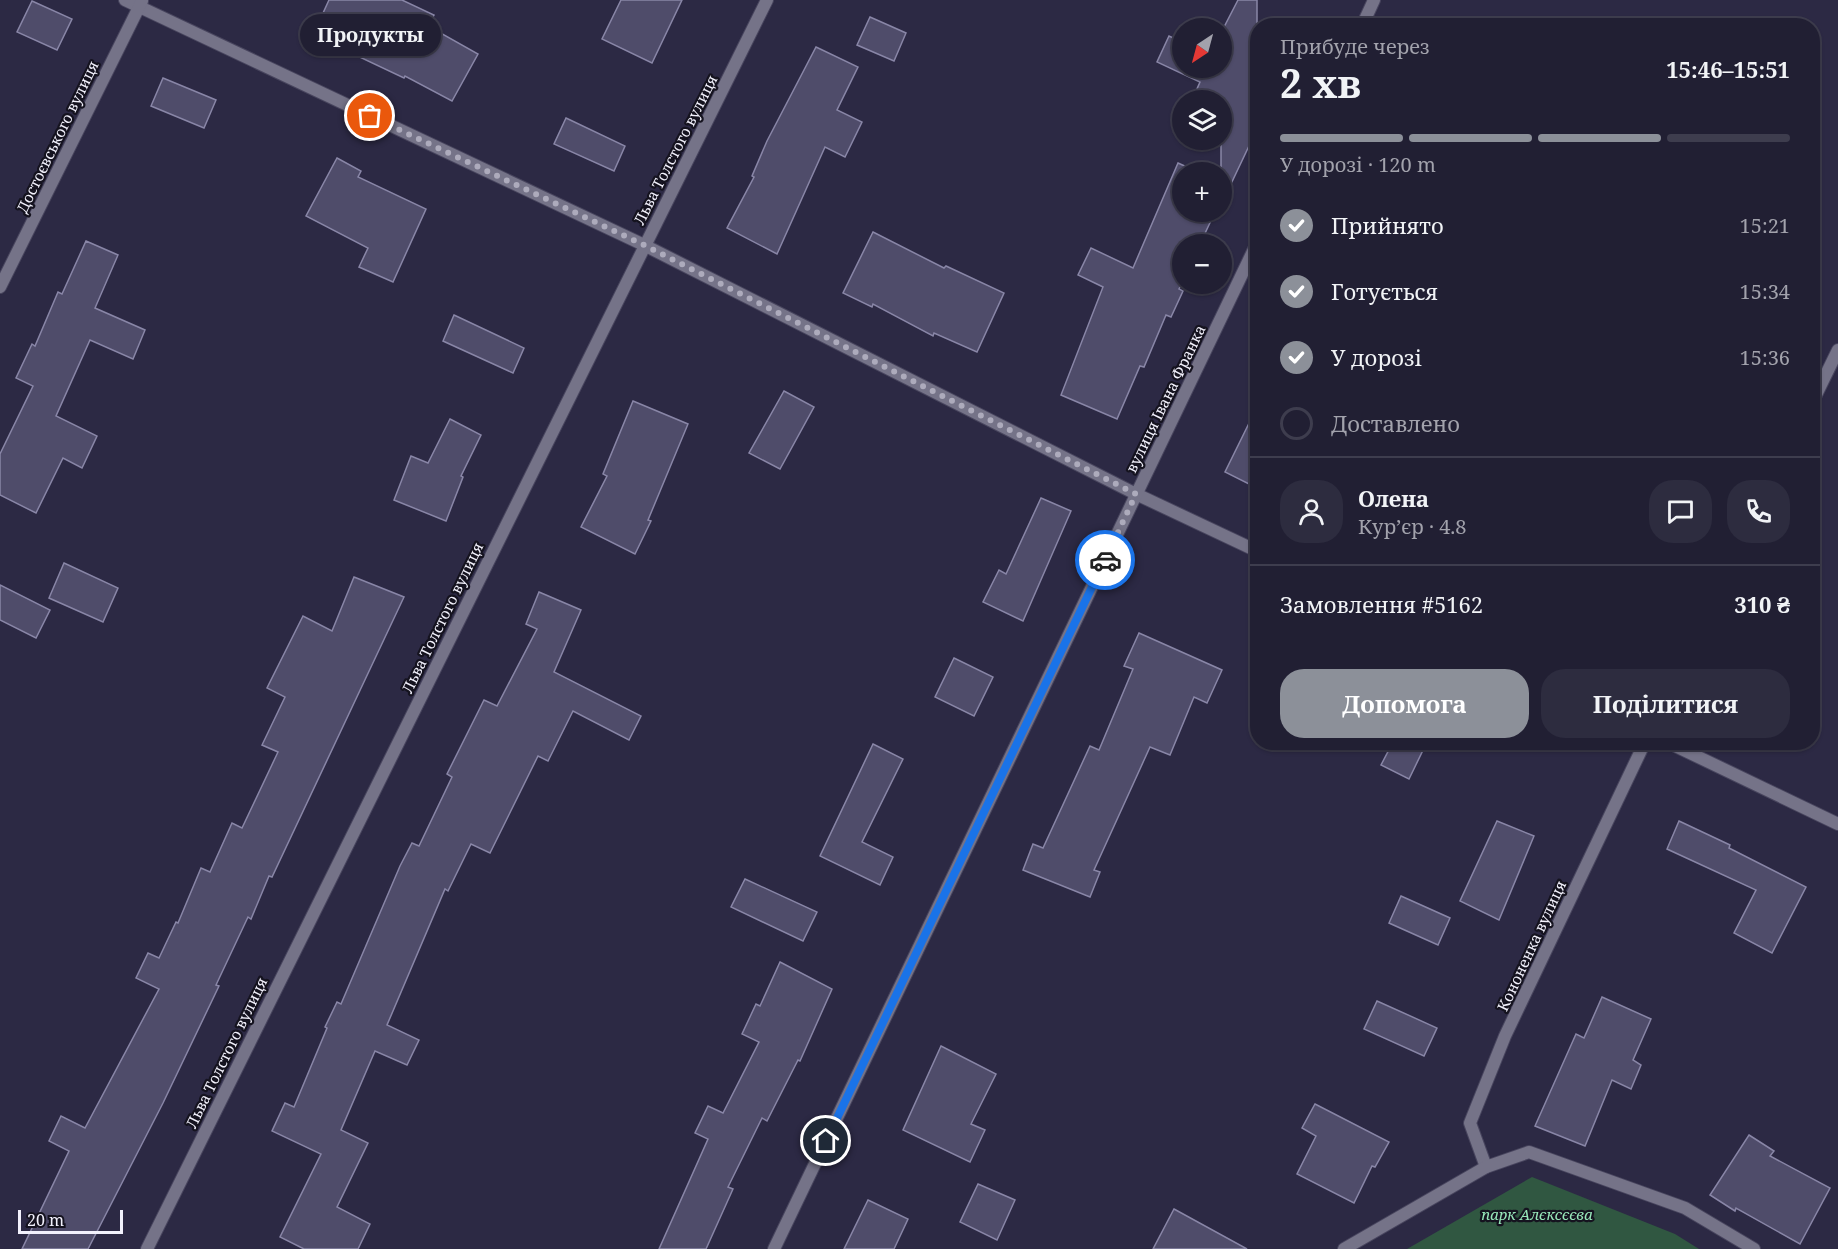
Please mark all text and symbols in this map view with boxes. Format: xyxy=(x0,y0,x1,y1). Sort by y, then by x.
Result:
callout: Продукты xyxy=(300,14,440,56)
north arrow xyxy=(1172,18,1232,78)
map controls xyxy=(1172,18,1232,294)
text: Продукты xyxy=(317,21,424,48)
text: Прибуде через xyxy=(1280,33,1430,60)
text: 15:46–15:51 xyxy=(1666,54,1790,84)
text: 2 хв xyxy=(1280,56,1361,109)
street label: Достоєвського вулиця xyxy=(12,57,103,216)
street label: Льва Толстого вулиця xyxy=(629,71,722,228)
pin xyxy=(344,90,395,141)
button: layers xyxy=(1172,90,1232,150)
icon: bag xyxy=(353,99,386,132)
text: У дорозі · 120 m xyxy=(1280,151,1436,178)
button: + xyxy=(1172,162,1232,222)
icon: check xyxy=(1280,209,1313,242)
text: Прийнято xyxy=(1331,210,1444,240)
text: 15:21 xyxy=(1740,212,1790,239)
button: − xyxy=(1172,234,1232,294)
icon: check xyxy=(1280,275,1313,308)
text: Готується xyxy=(1331,276,1438,306)
text: 15:34 xyxy=(1740,278,1790,305)
street label: вулиця Івана Франка xyxy=(1121,321,1210,476)
icon: check xyxy=(1280,341,1313,374)
text: У дорозі xyxy=(1331,342,1422,372)
text: 15:36 xyxy=(1740,344,1790,371)
text: Доставлено xyxy=(1331,408,1460,438)
button: person xyxy=(1280,480,1343,543)
button: chat xyxy=(1649,480,1712,543)
button: phone xyxy=(1727,480,1790,543)
text: Олена xyxy=(1358,483,1429,513)
text: Кур’єр · 4.8 xyxy=(1358,513,1467,540)
courier xyxy=(1075,530,1135,590)
street label: Льва Толстого вулиця xyxy=(397,539,487,696)
icon: car xyxy=(1089,544,1122,577)
text: Замовлення #5162 xyxy=(1280,589,1483,619)
text: 310 ₴ xyxy=(1734,589,1790,619)
button: Допомога xyxy=(1280,669,1529,738)
button: Поділитися xyxy=(1541,669,1790,738)
street label: Кононенка вулиця xyxy=(1492,877,1570,1014)
street label: Льва Толстого вулиця xyxy=(181,974,271,1131)
pin xyxy=(800,1115,851,1166)
icon: home xyxy=(809,1124,842,1157)
park label: парк Алєксєєва xyxy=(1481,1204,1593,1224)
scale bar xyxy=(18,1207,123,1234)
text: 20 m xyxy=(27,1209,64,1231)

